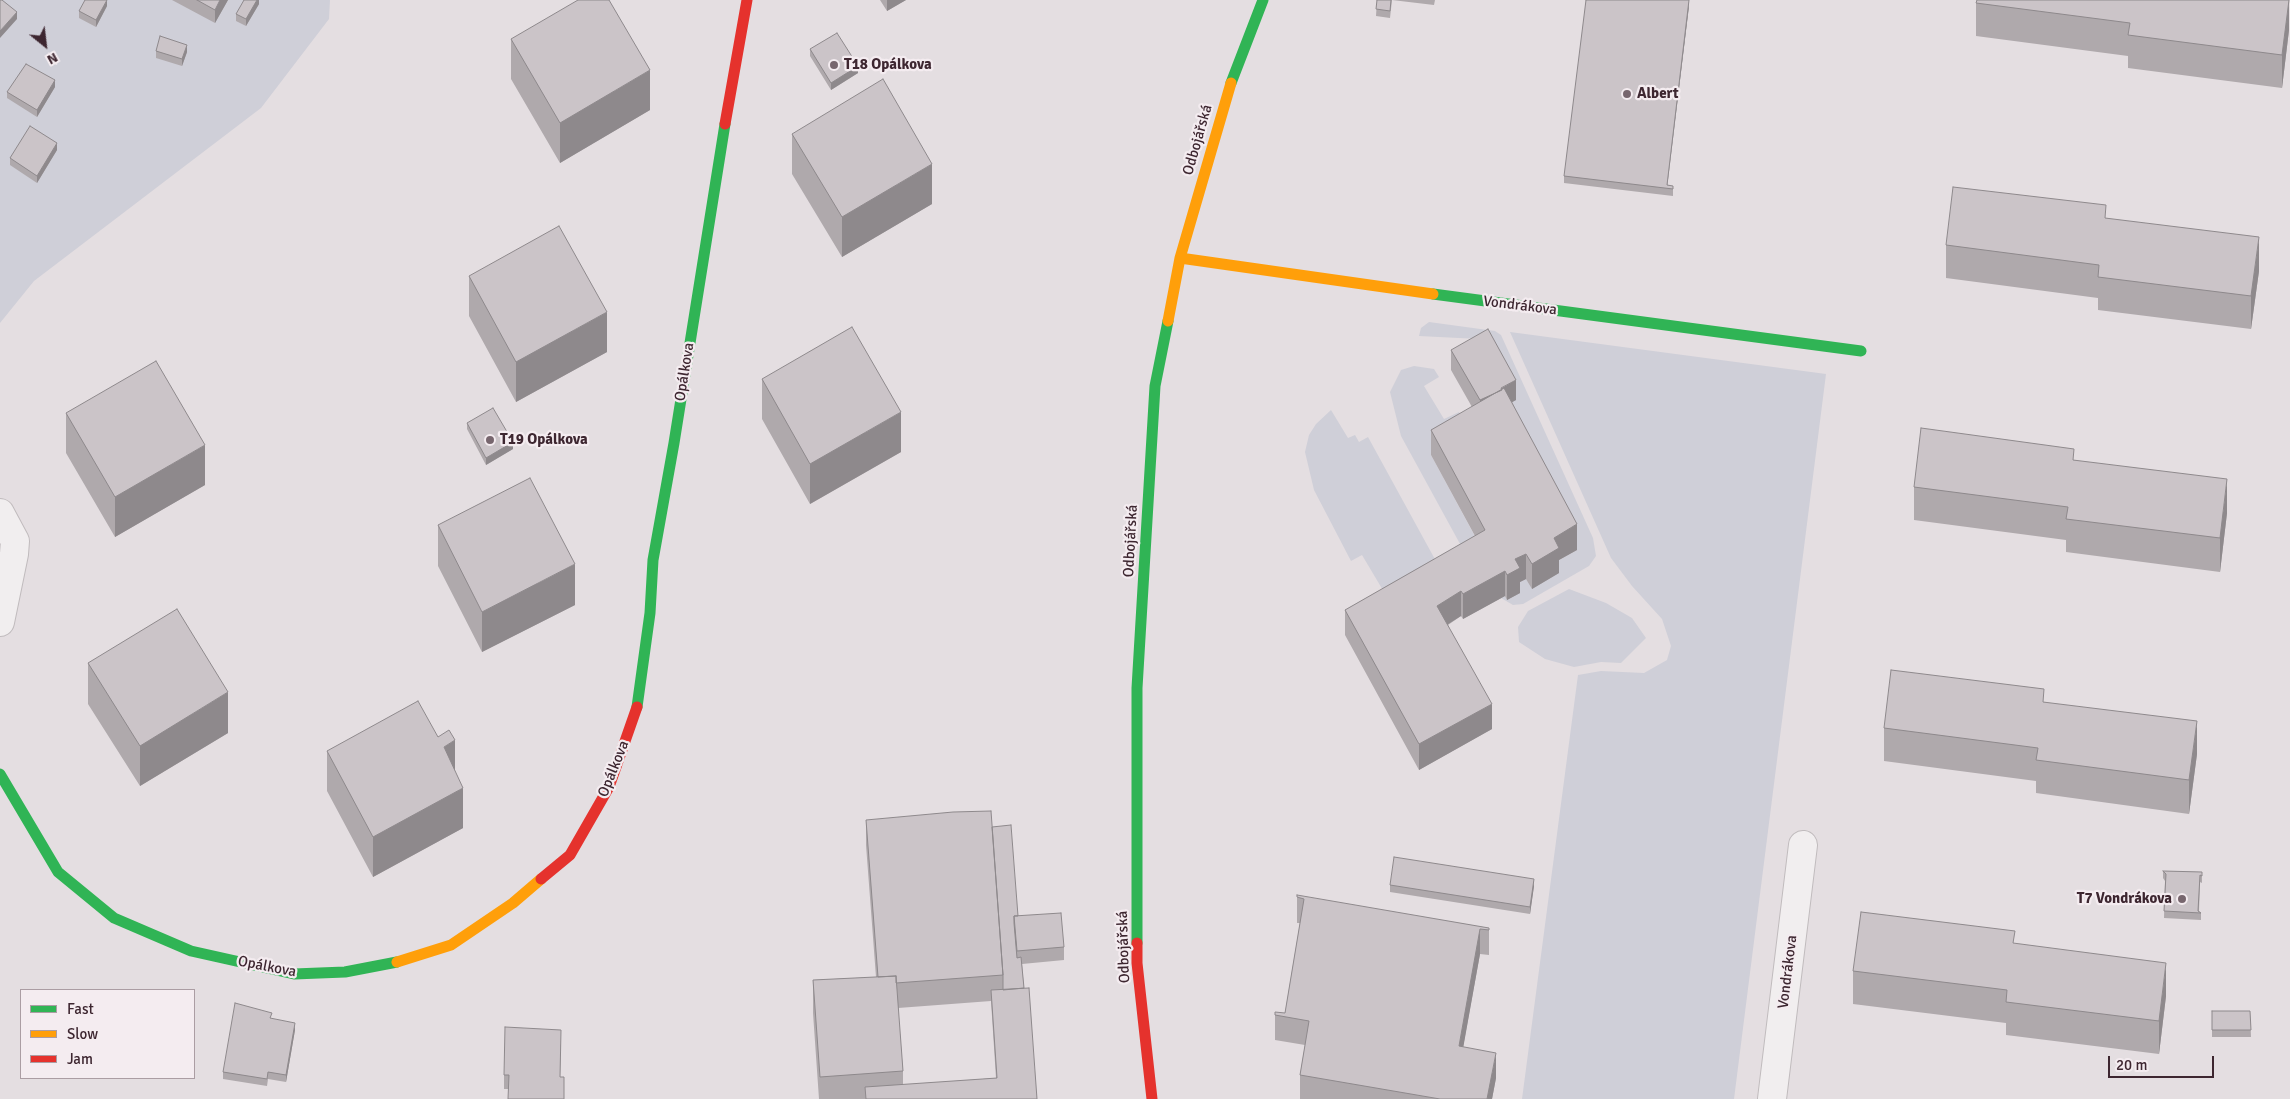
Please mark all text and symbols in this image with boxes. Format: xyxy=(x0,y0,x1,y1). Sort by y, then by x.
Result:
north arrow xyxy=(20,20,70,70)
text: N xyxy=(44,49,61,68)
place label: T18 Opálkova xyxy=(844,56,932,74)
marker: T18 Opálkova xyxy=(828,59,840,71)
place label: Albert xyxy=(1637,85,1679,103)
marker: Albert xyxy=(1621,88,1633,100)
street label: Odbojářská xyxy=(1179,103,1217,177)
street label: Vondrákova xyxy=(1482,293,1558,319)
street label: Opálkova xyxy=(671,341,699,403)
place label: T19 Opálkova xyxy=(500,431,588,449)
marker: T19 Opálkova xyxy=(484,434,496,446)
street label: Odbojářská xyxy=(1120,504,1142,578)
street label: Opálkova xyxy=(595,738,633,800)
place label: T7 Vondrákova xyxy=(2077,890,2172,908)
marker: T7 Vondrákova xyxy=(2176,893,2188,905)
street label: Odbojářská xyxy=(1114,910,1134,984)
street label: Vondrákova xyxy=(1775,934,1801,1010)
street label: Opálkova xyxy=(236,953,298,981)
legend xyxy=(20,989,195,1079)
text: Fast xyxy=(67,1000,94,1018)
text: Slow xyxy=(67,1025,98,1043)
scale bar xyxy=(2110,1046,2216,1078)
text: Jam xyxy=(67,1050,93,1068)
text: 20 m xyxy=(2116,1056,2147,1074)

